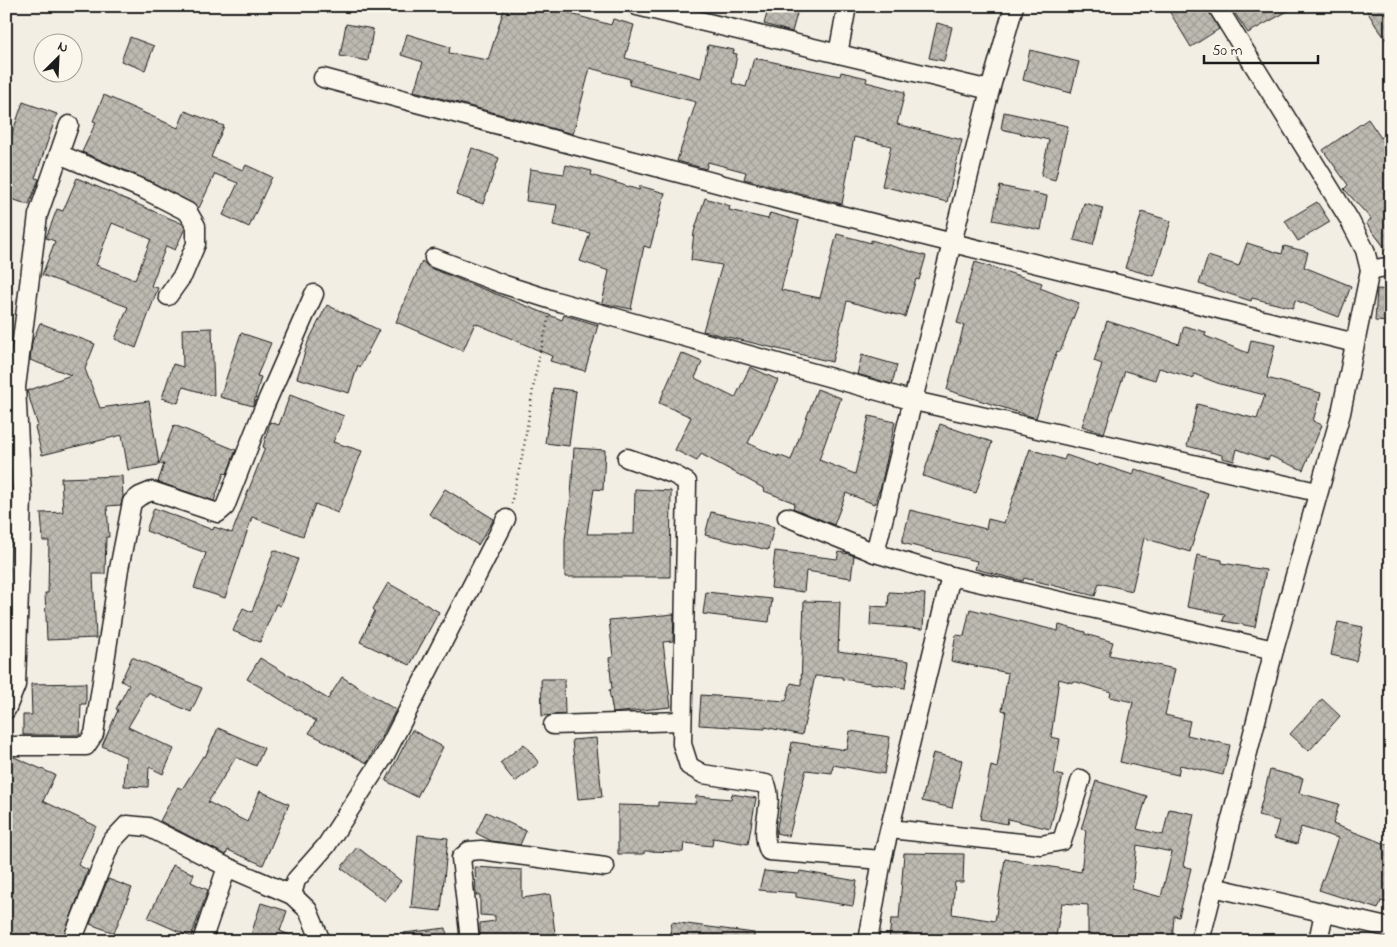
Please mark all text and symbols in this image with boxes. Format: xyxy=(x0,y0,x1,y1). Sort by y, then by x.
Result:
north arrow xyxy=(32,32,82,82)
scale bar xyxy=(1204,32,1318,64)
text: N xyxy=(54,36,71,59)
text: 50 m xyxy=(1212,40,1243,62)

